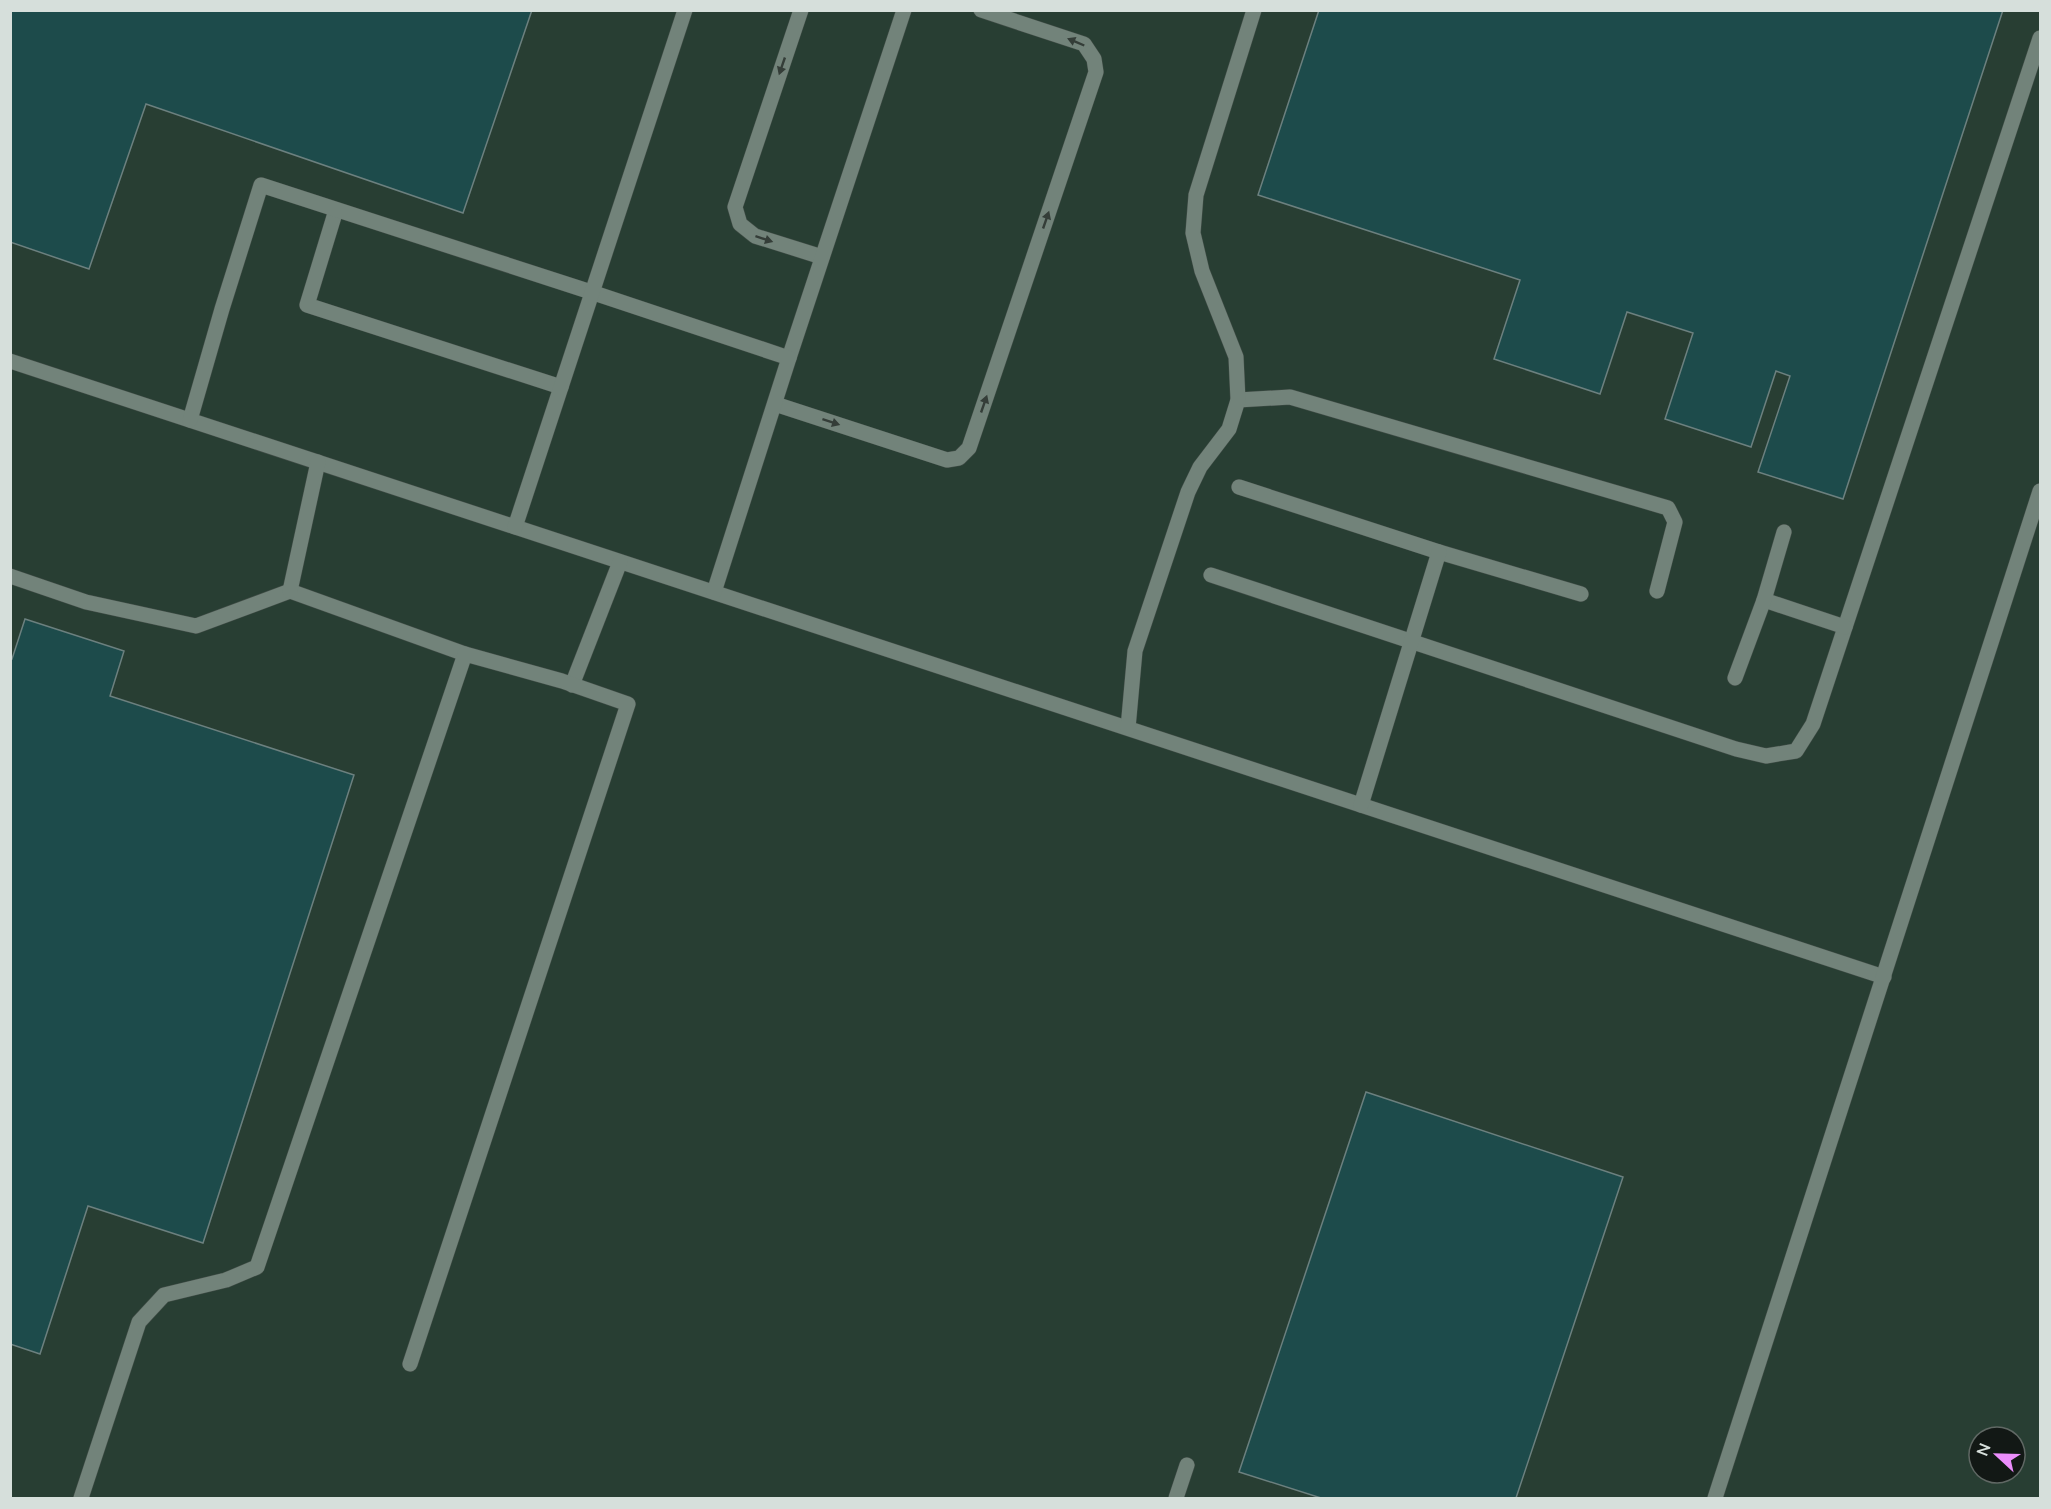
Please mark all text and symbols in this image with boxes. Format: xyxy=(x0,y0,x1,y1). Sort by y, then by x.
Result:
one-way arrow xyxy=(1067,37,1085,47)
one-way arrow xyxy=(777,57,786,75)
one-way arrow xyxy=(1042,211,1051,229)
one-way arrow xyxy=(755,234,773,244)
one-way arrow xyxy=(979,395,989,413)
one-way arrow xyxy=(822,418,840,427)
north arrow xyxy=(1967,1425,2027,1485)
text: N xyxy=(1972,1440,1996,1459)

